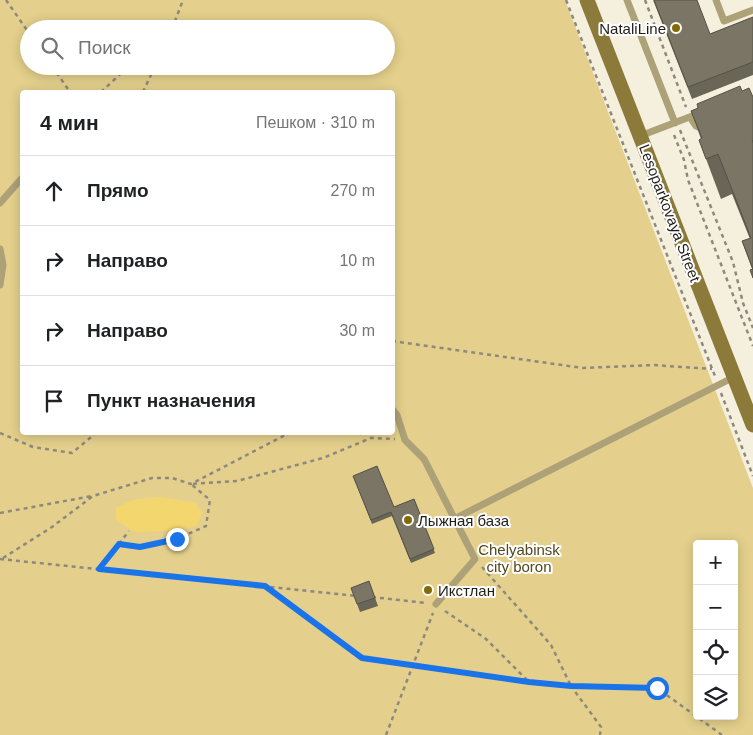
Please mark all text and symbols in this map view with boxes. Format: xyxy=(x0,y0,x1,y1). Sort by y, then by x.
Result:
search box xyxy=(20,20,395,75)
place label: NataliLine xyxy=(599,20,666,37)
marker: NataliLine xyxy=(670,22,682,34)
icon: search xyxy=(38,34,66,62)
text: Поиск xyxy=(78,37,131,58)
text: 4 мин xyxy=(40,111,99,134)
text: Пешком · 310 m xyxy=(256,114,375,131)
street label: Lesoparkovaya Street xyxy=(636,142,704,285)
icon: ahead xyxy=(40,177,68,205)
text: Прямо xyxy=(87,180,149,201)
text: 270 m xyxy=(331,182,375,199)
icon: right xyxy=(40,247,68,275)
text: Направо xyxy=(87,250,168,271)
text: 10 m xyxy=(339,252,375,269)
icon: right xyxy=(40,317,68,345)
text: Направо xyxy=(87,320,168,341)
text: 30 m xyxy=(339,322,375,339)
icon: arrive xyxy=(40,387,68,415)
text: Пункт назначения xyxy=(87,390,256,411)
place label: Лыжная база xyxy=(418,512,510,529)
marker: Лыжная база xyxy=(402,514,414,526)
route end xyxy=(166,528,189,551)
map controls xyxy=(693,540,738,720)
button: + xyxy=(693,540,738,585)
park label: Chelyabinsk city boron xyxy=(478,541,560,575)
place label: Икстлан xyxy=(438,582,495,599)
marker: Икстлан xyxy=(422,584,434,596)
button: − xyxy=(693,585,738,630)
button: locate xyxy=(693,630,738,675)
button: layers xyxy=(693,675,738,720)
route start xyxy=(646,677,669,700)

